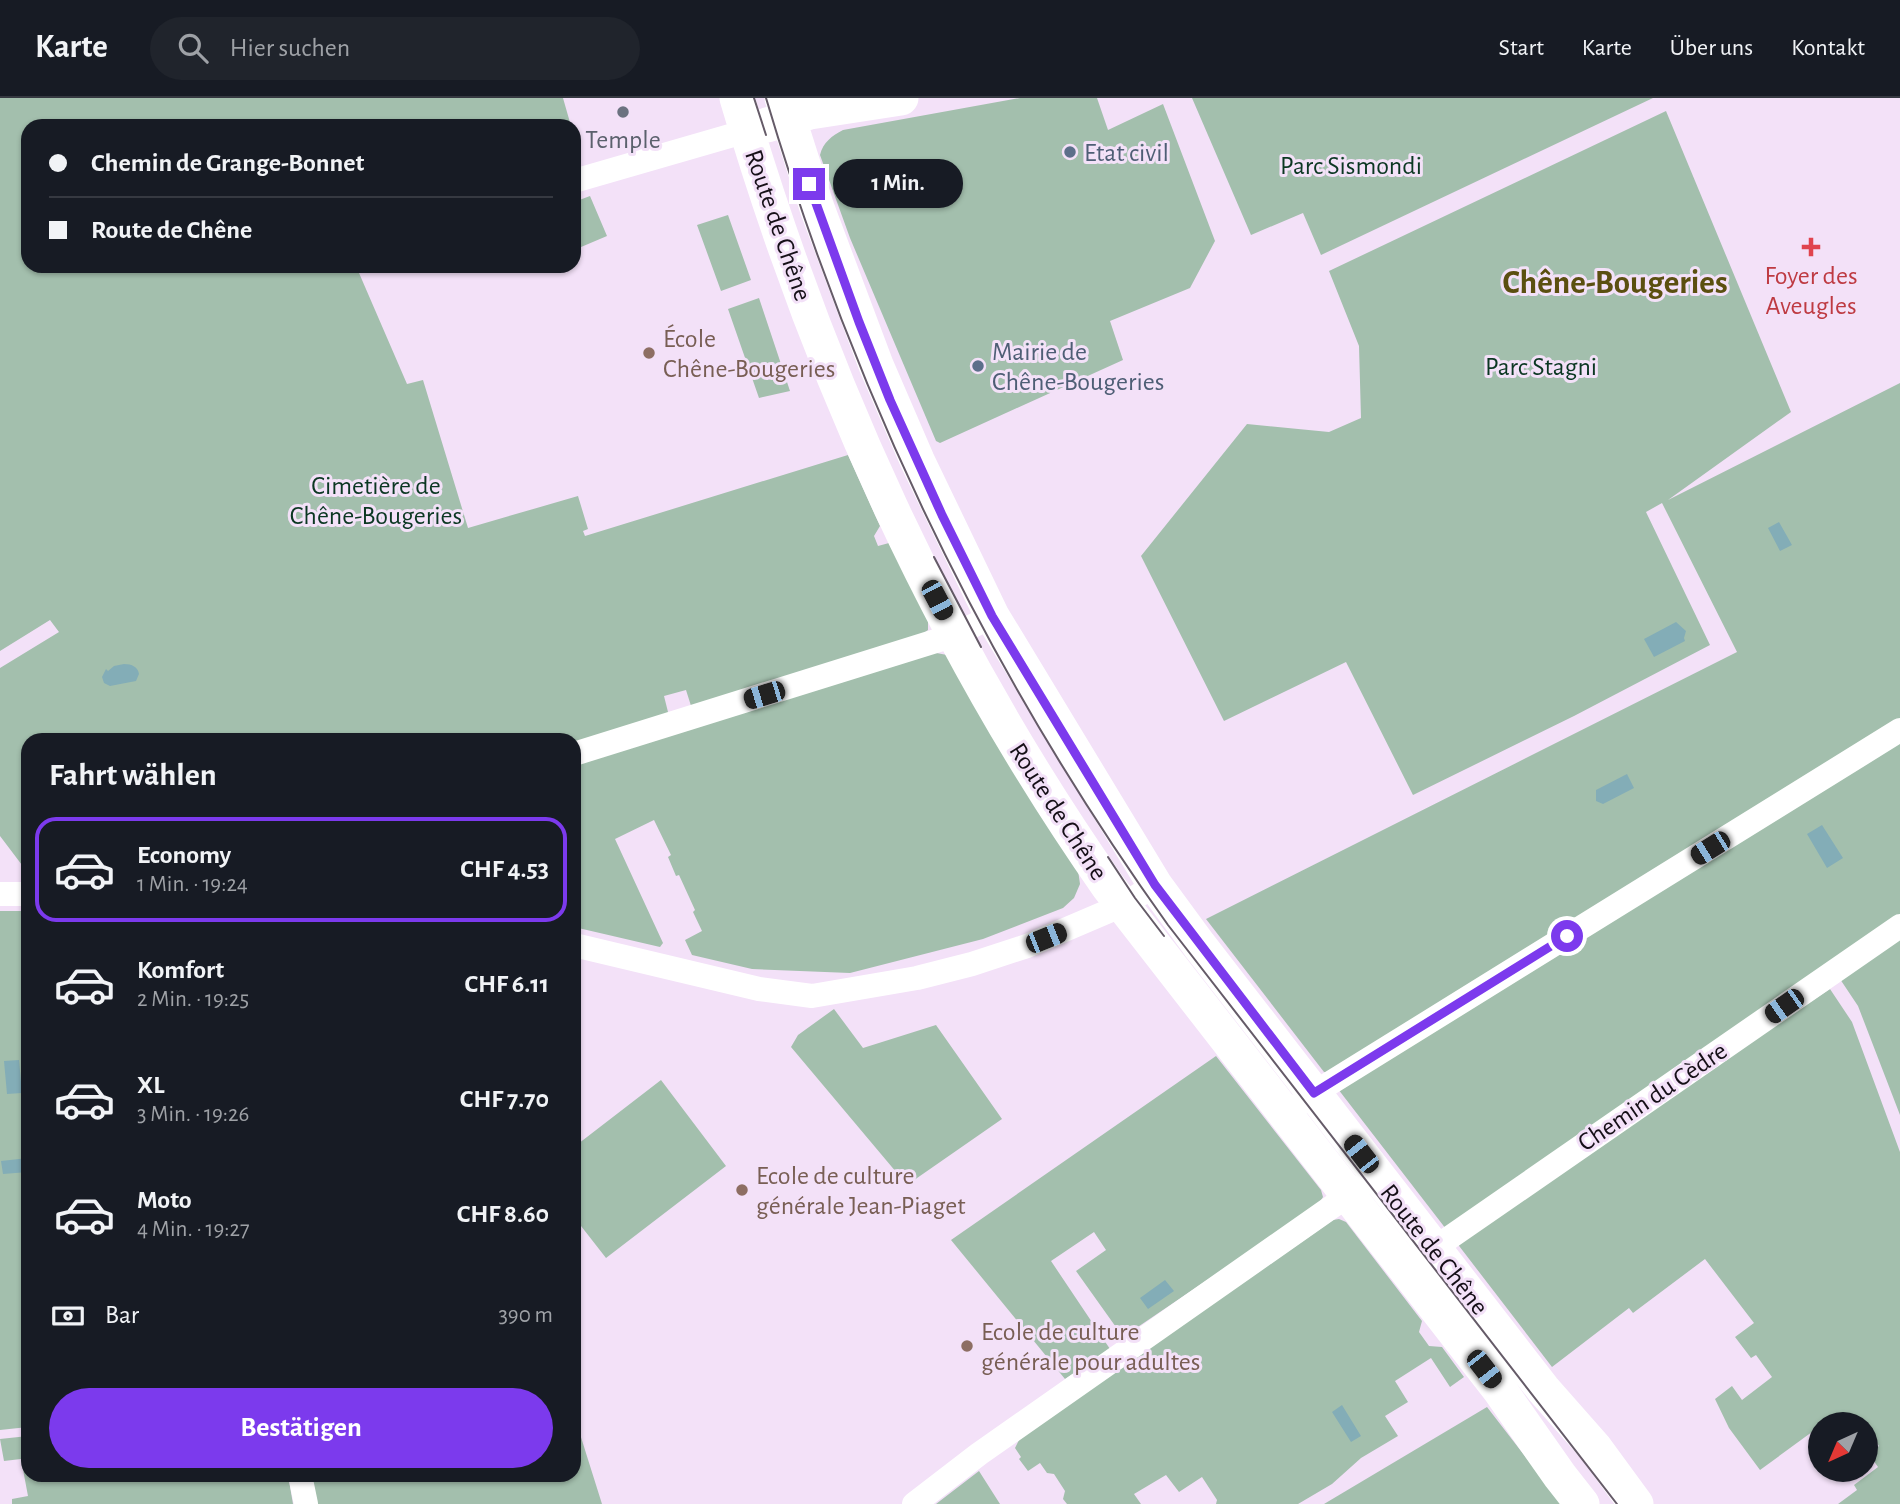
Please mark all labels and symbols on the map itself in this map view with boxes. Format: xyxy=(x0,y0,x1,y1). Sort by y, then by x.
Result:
marker: Temple xyxy=(615,104,631,120)
place label: Temple xyxy=(585,127,661,153)
place label: Etat civil xyxy=(1084,140,1169,166)
marker: Etat civil xyxy=(1062,144,1078,160)
street label: Route de Chêne xyxy=(740,146,816,304)
park label: Parc Sismondi xyxy=(1280,153,1422,179)
callout: 1 Min. xyxy=(834,160,963,208)
route end xyxy=(793,168,825,200)
marker: Foyer des Aveugles xyxy=(1801,237,1821,257)
place label: Foyer des Aveugles xyxy=(1764,263,1858,319)
district label: Chêne-Bougeries xyxy=(1502,267,1728,300)
place label: École Chêne-Bougeries xyxy=(663,324,835,382)
place label: Mairie de Chêne-Bougeries xyxy=(992,339,1164,395)
marker: École Chêne-Bougeries xyxy=(641,345,657,361)
park label: Parc Stagni xyxy=(1485,354,1597,380)
marker: Mairie de Chêne-Bougeries xyxy=(970,358,986,374)
park label: Cimetière de Chêne-Bougeries xyxy=(290,473,462,529)
car xyxy=(918,577,957,623)
car xyxy=(741,679,788,711)
street label: Route de Chêne xyxy=(1004,738,1112,885)
car xyxy=(1687,828,1734,868)
car xyxy=(1023,920,1070,956)
route start xyxy=(1551,920,1583,952)
car xyxy=(1761,985,1808,1027)
street label: Chemin du Cèdre xyxy=(1573,1037,1732,1156)
car xyxy=(1340,1131,1383,1177)
place label: Ecole de culture générale Jean-Piaget xyxy=(756,1163,966,1219)
street label: Route de Chêne xyxy=(1375,1179,1493,1320)
marker: Ecole de culture générale Jean-Piaget xyxy=(734,1182,750,1198)
place label: Ecole de culture générale pour adultes xyxy=(981,1319,1200,1375)
marker: Ecole de culture générale pour adultes xyxy=(959,1338,975,1354)
car xyxy=(1463,1346,1506,1392)
north arrow xyxy=(1808,1412,1878,1482)

